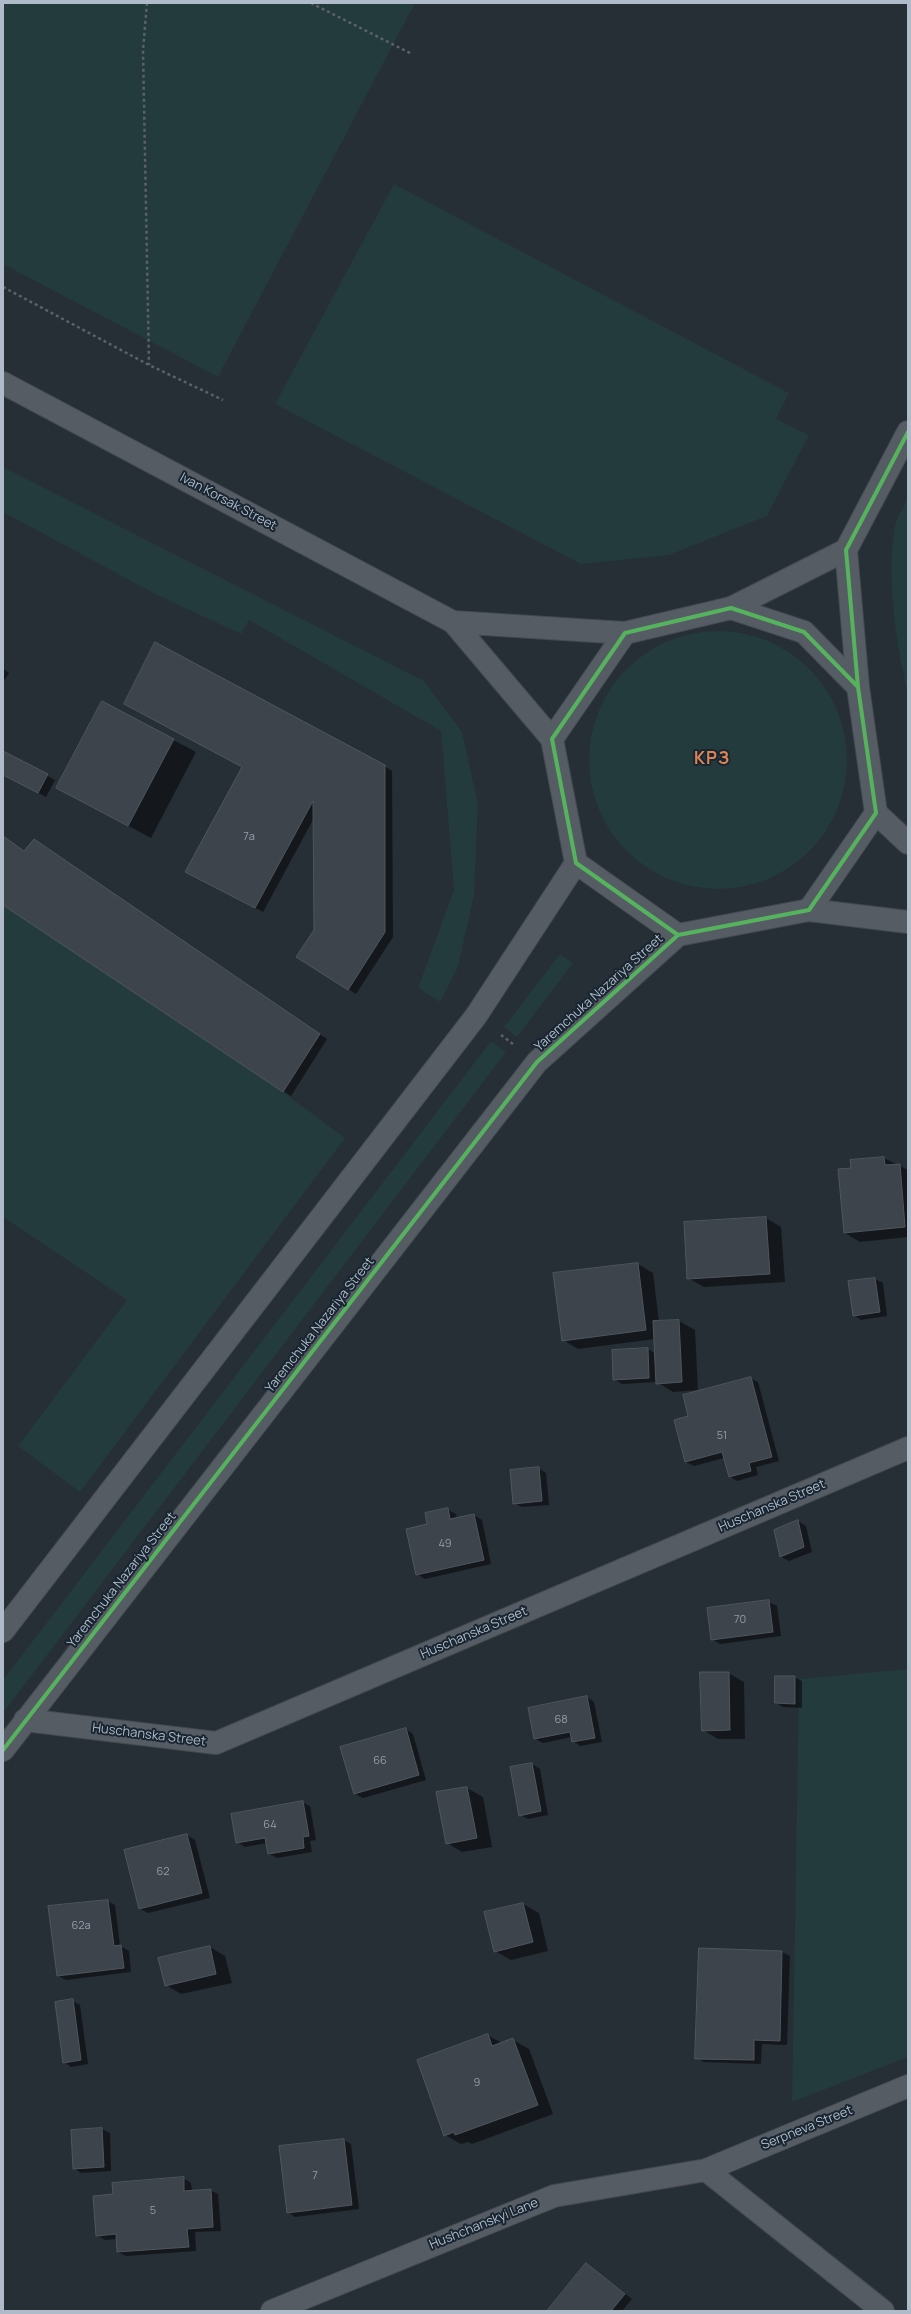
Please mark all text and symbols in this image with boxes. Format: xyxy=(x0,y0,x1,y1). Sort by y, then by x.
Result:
street label: Ivan Korsak Street xyxy=(177,470,279,534)
district label: КРЗ xyxy=(694,749,730,769)
house number: 7а xyxy=(243,830,255,844)
street label: Yaremchuka Nazariya Street xyxy=(532,931,666,1055)
street label: Yaremchuka Nazariya Street xyxy=(262,1254,378,1396)
house number: 51 xyxy=(717,1429,727,1443)
street label: Huschanska Street xyxy=(716,1476,828,1536)
street label: Yaremchuka Nazariya Street xyxy=(64,1509,180,1651)
house number: 49 xyxy=(438,1537,452,1551)
street label: Huschanska Street xyxy=(418,1603,530,1663)
house number: 70 xyxy=(734,1613,746,1627)
house number: 68 xyxy=(554,1713,568,1727)
street label: Huschanska Street xyxy=(91,1720,207,1750)
house number: 66 xyxy=(373,1754,387,1768)
house number: 64 xyxy=(263,1818,277,1832)
house number: 62 xyxy=(156,1865,170,1879)
house number: 62а xyxy=(71,1919,91,1933)
house number: 9 xyxy=(474,2076,480,2090)
street label: Serpneva Street xyxy=(759,2103,855,2153)
house number: 7 xyxy=(312,2169,318,2183)
street label: Hushchanskyi Lane xyxy=(427,2195,541,2253)
house number: 5 xyxy=(150,2204,156,2218)

